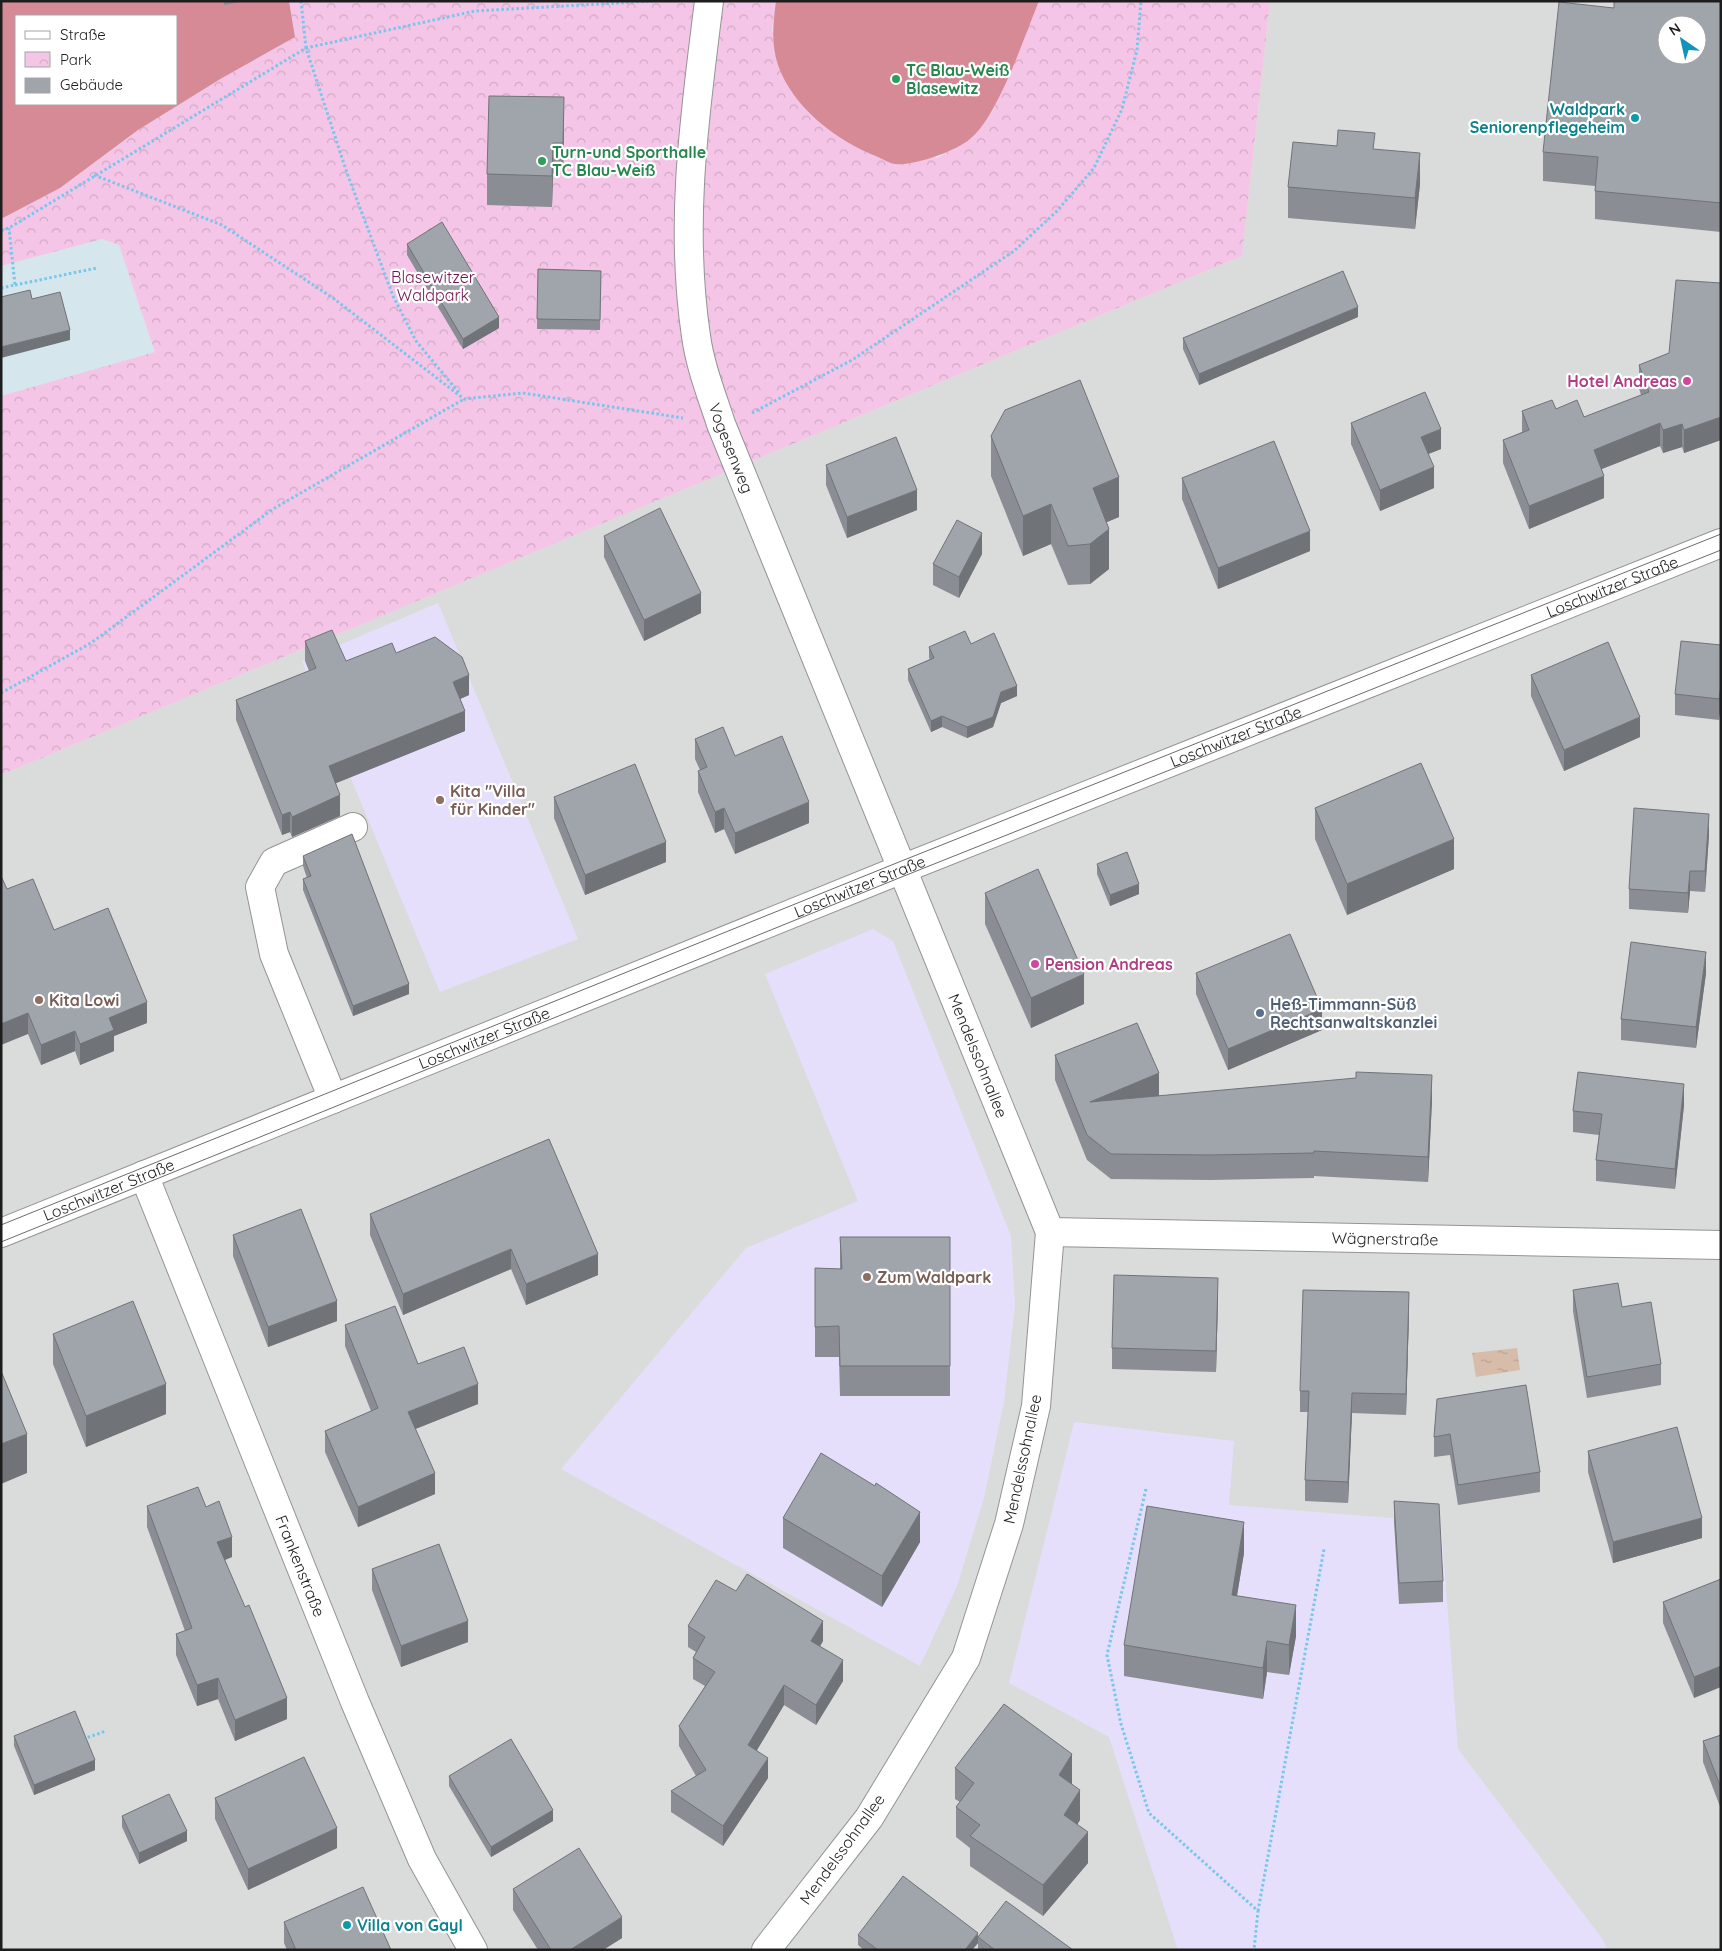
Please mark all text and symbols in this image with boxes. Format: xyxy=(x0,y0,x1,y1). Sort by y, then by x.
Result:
legend xyxy=(15,15,178,105)
north arrow xyxy=(1657,15,1707,65)
text: N xyxy=(1665,19,1684,40)
text: Straße xyxy=(60,25,106,44)
text: Park xyxy=(60,50,92,69)
place label: TC Blau-Weiß Blasewitz xyxy=(906,60,1010,98)
marker: TC Blau-Weiß Blasewitz xyxy=(890,73,902,85)
text: Gebäude xyxy=(60,75,123,94)
place label: Waldpark Seniorenpflegeheim xyxy=(1470,99,1625,137)
marker: Waldpark Seniorenpflegeheim xyxy=(1629,112,1641,124)
place label: Turn-und Sporthalle TC Blau-Weiß xyxy=(552,142,706,180)
marker: Turn-und Sporthalle TC Blau-Weiß xyxy=(536,155,548,167)
park label: Blasewitzer Waldpark xyxy=(391,267,475,305)
place label: Hotel Andreas xyxy=(1567,371,1677,391)
marker: Hotel Andreas xyxy=(1681,375,1693,387)
street label: Vogesenweg xyxy=(705,400,758,496)
street label: Loschwitzer Straße xyxy=(1543,551,1681,622)
street label: Loschwitzer Straße xyxy=(1167,701,1305,771)
place label: Kita "Villa für Kinder" xyxy=(450,781,535,819)
marker: Kita "Villa für Kinder" xyxy=(434,794,446,806)
street label: Loschwitzer Straße xyxy=(791,851,928,922)
place label: Pension Andreas xyxy=(1045,954,1173,974)
marker: Pension Andreas xyxy=(1029,958,1041,970)
place label: Kita Lowi xyxy=(49,990,119,1010)
street label: Mendelssohnallee xyxy=(944,991,1012,1121)
marker: Kita Lowi xyxy=(33,994,45,1006)
place label: Heß-Timmann-Süß Rechtsanwaltskanzlei xyxy=(1270,994,1437,1032)
street label: Loschwitzer Straße xyxy=(415,1002,553,1073)
marker: Heß-Timmann-Süß Rechtsanwaltskanzlei xyxy=(1254,1007,1266,1019)
street label: Loschwitzer Straße xyxy=(40,1154,177,1225)
street label: Wägnerstraße xyxy=(1331,1227,1439,1250)
place label: Zum Waldpark xyxy=(877,1267,991,1287)
marker: Zum Waldpark xyxy=(861,1271,873,1283)
street label: Mendelssohnallee xyxy=(999,1392,1045,1526)
street label: Frankenstraße xyxy=(271,1512,330,1620)
street label: Mendelssohnallee xyxy=(795,1790,889,1908)
place label: Villa von Gayl xyxy=(357,1915,463,1935)
marker: Villa von Gayl xyxy=(341,1919,353,1931)

